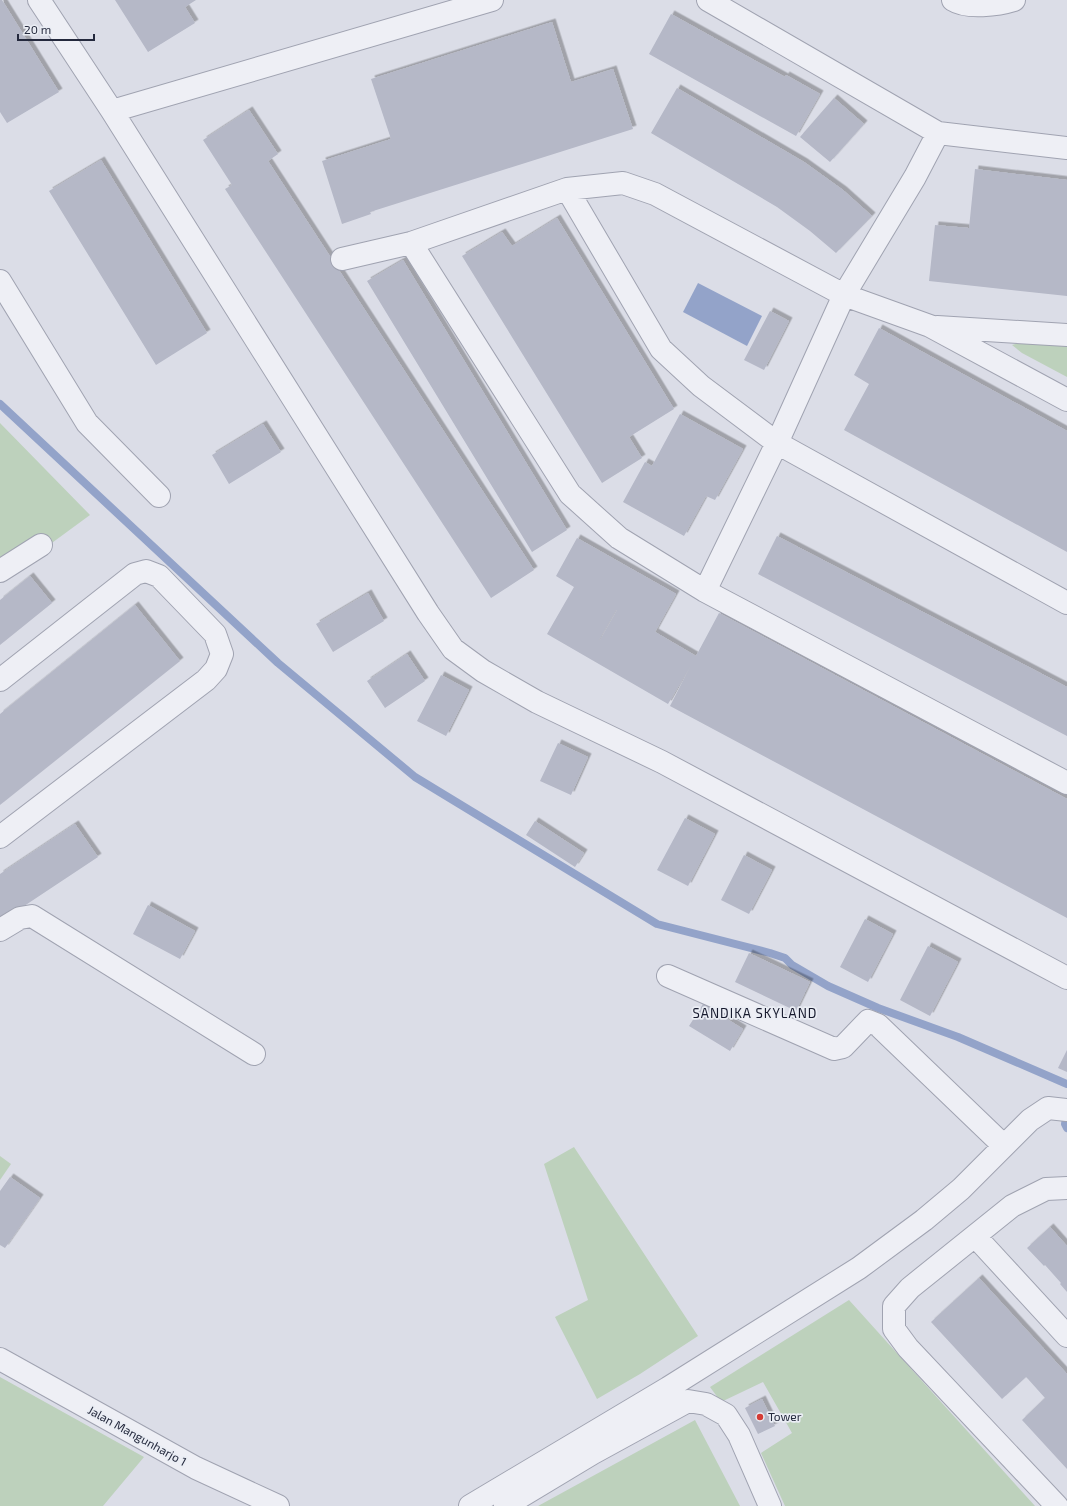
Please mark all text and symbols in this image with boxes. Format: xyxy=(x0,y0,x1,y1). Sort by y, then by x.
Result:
scale bar xyxy=(18,16,94,42)
text: 20 m xyxy=(24,22,51,36)
district label: SANDIKA SKYLAND xyxy=(693,1005,817,1021)
street label: Jalan Mangunharjo 1 xyxy=(85,1402,189,1469)
place label: Tower xyxy=(768,1409,802,1423)
marker: Tower xyxy=(755,1412,765,1422)

